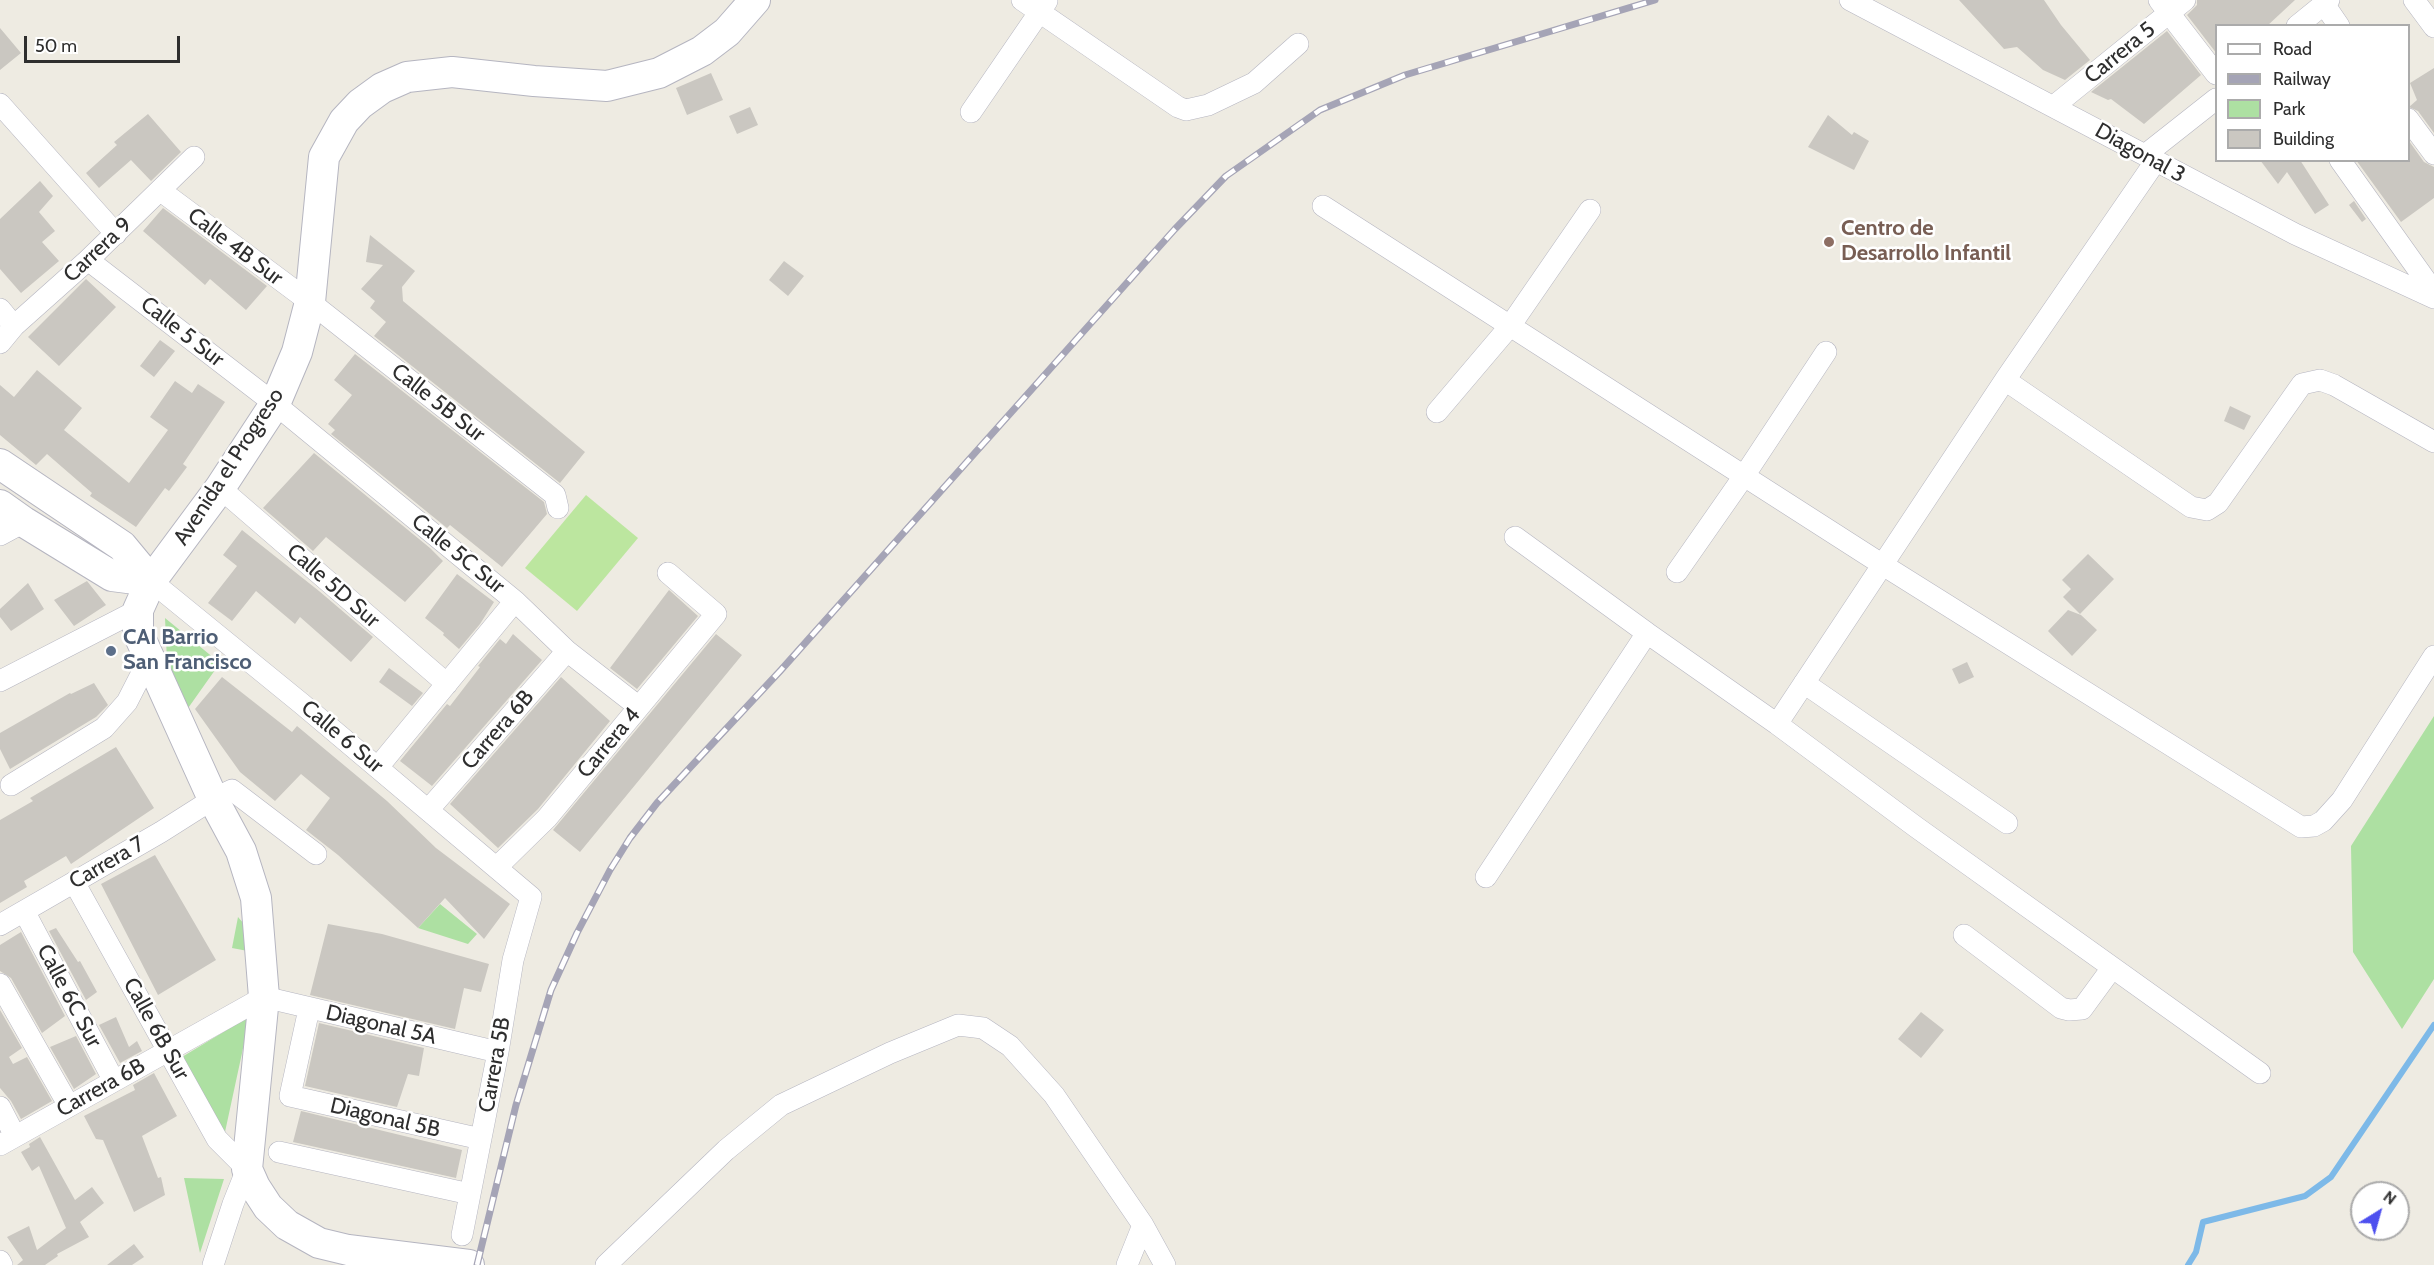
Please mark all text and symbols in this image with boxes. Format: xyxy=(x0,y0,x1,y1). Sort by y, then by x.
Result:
street label: Carrera 5 xyxy=(2079,17,2161,89)
scale bar xyxy=(27,24,183,62)
legend xyxy=(2215,24,2410,162)
text: 50 m xyxy=(35,35,77,57)
text: Road xyxy=(2273,38,2312,60)
text: Railway xyxy=(2273,68,2331,90)
text: Park xyxy=(2273,98,2305,120)
street label: Diagonal 3 xyxy=(2090,117,2190,189)
text: Building xyxy=(2273,128,2334,150)
street label: Calle 4B Sur xyxy=(182,203,288,291)
street label: Carrera 9 xyxy=(58,212,138,288)
place label: Centro de Desarrollo Infantil xyxy=(1841,216,2011,268)
marker: Centro de Desarrollo Infantil xyxy=(1822,235,1836,249)
street label: Calle 5 Sur xyxy=(135,291,229,373)
street label: Calle 5B Sur xyxy=(386,358,490,448)
street label: Avenida el Progreso xyxy=(168,383,290,551)
street label: Calle 5C Sur xyxy=(406,508,510,600)
street label: Calle 5D Sur xyxy=(281,538,385,634)
place label: CAI Barrio San Francisco xyxy=(123,625,252,676)
marker: CAI Barrio San Francisco xyxy=(104,644,118,658)
street label: Carrera 6B xyxy=(456,685,540,775)
street label: Calle 6 Sur xyxy=(296,695,388,779)
street label: Carrera 4 xyxy=(572,702,646,784)
street label: Carrera 7 xyxy=(65,831,149,895)
street label: Calle 6C Sur xyxy=(31,940,107,1052)
street label: Calle 6B Sur xyxy=(117,973,195,1085)
street label: Diagonal 5A xyxy=(323,999,439,1051)
street label: Carrera 5B xyxy=(474,1015,516,1115)
street label: Carrera 6B xyxy=(52,1053,150,1123)
street label: Diagonal 5B xyxy=(327,1093,443,1143)
north arrow xyxy=(2350,1181,2410,1241)
text: N xyxy=(2380,1187,2400,1209)

